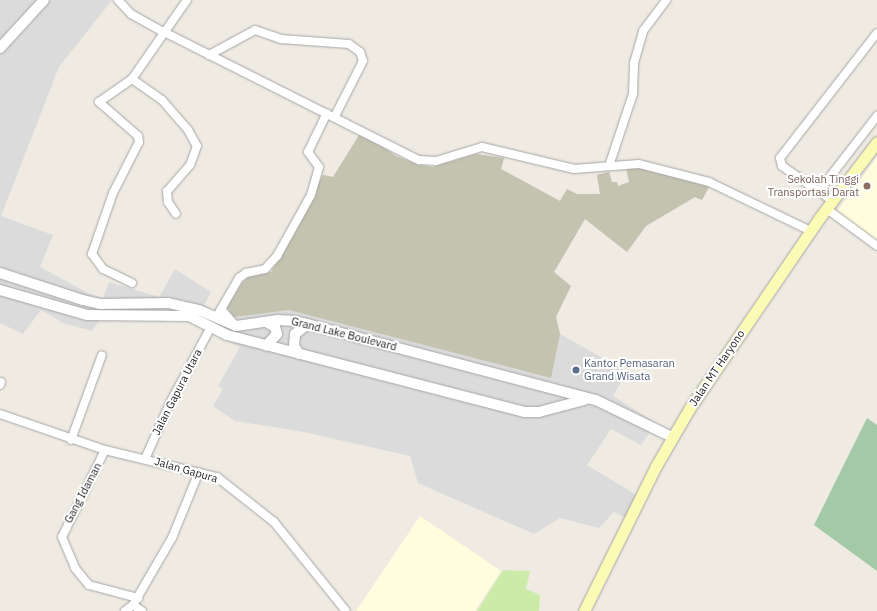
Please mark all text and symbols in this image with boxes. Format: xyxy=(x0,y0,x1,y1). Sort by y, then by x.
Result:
place label: Sekolah Tinggi Transportasi Darat xyxy=(768,173,859,199)
marker: Sekolah Tinggi Transportasi Darat xyxy=(862,181,872,191)
street label: Grand Lake Boulevard xyxy=(290,314,398,354)
street label: Jalan MT Haryono xyxy=(687,327,747,409)
street label: Jalan Gapura Utara xyxy=(150,347,204,437)
place label: Kantor Pemasaran Grand Wisata xyxy=(584,357,675,383)
marker: Kantor Pemasaran Grand Wisata xyxy=(571,365,581,375)
street label: Jalan Gapura xyxy=(153,455,219,485)
street label: Gang Idaman xyxy=(62,461,104,525)

